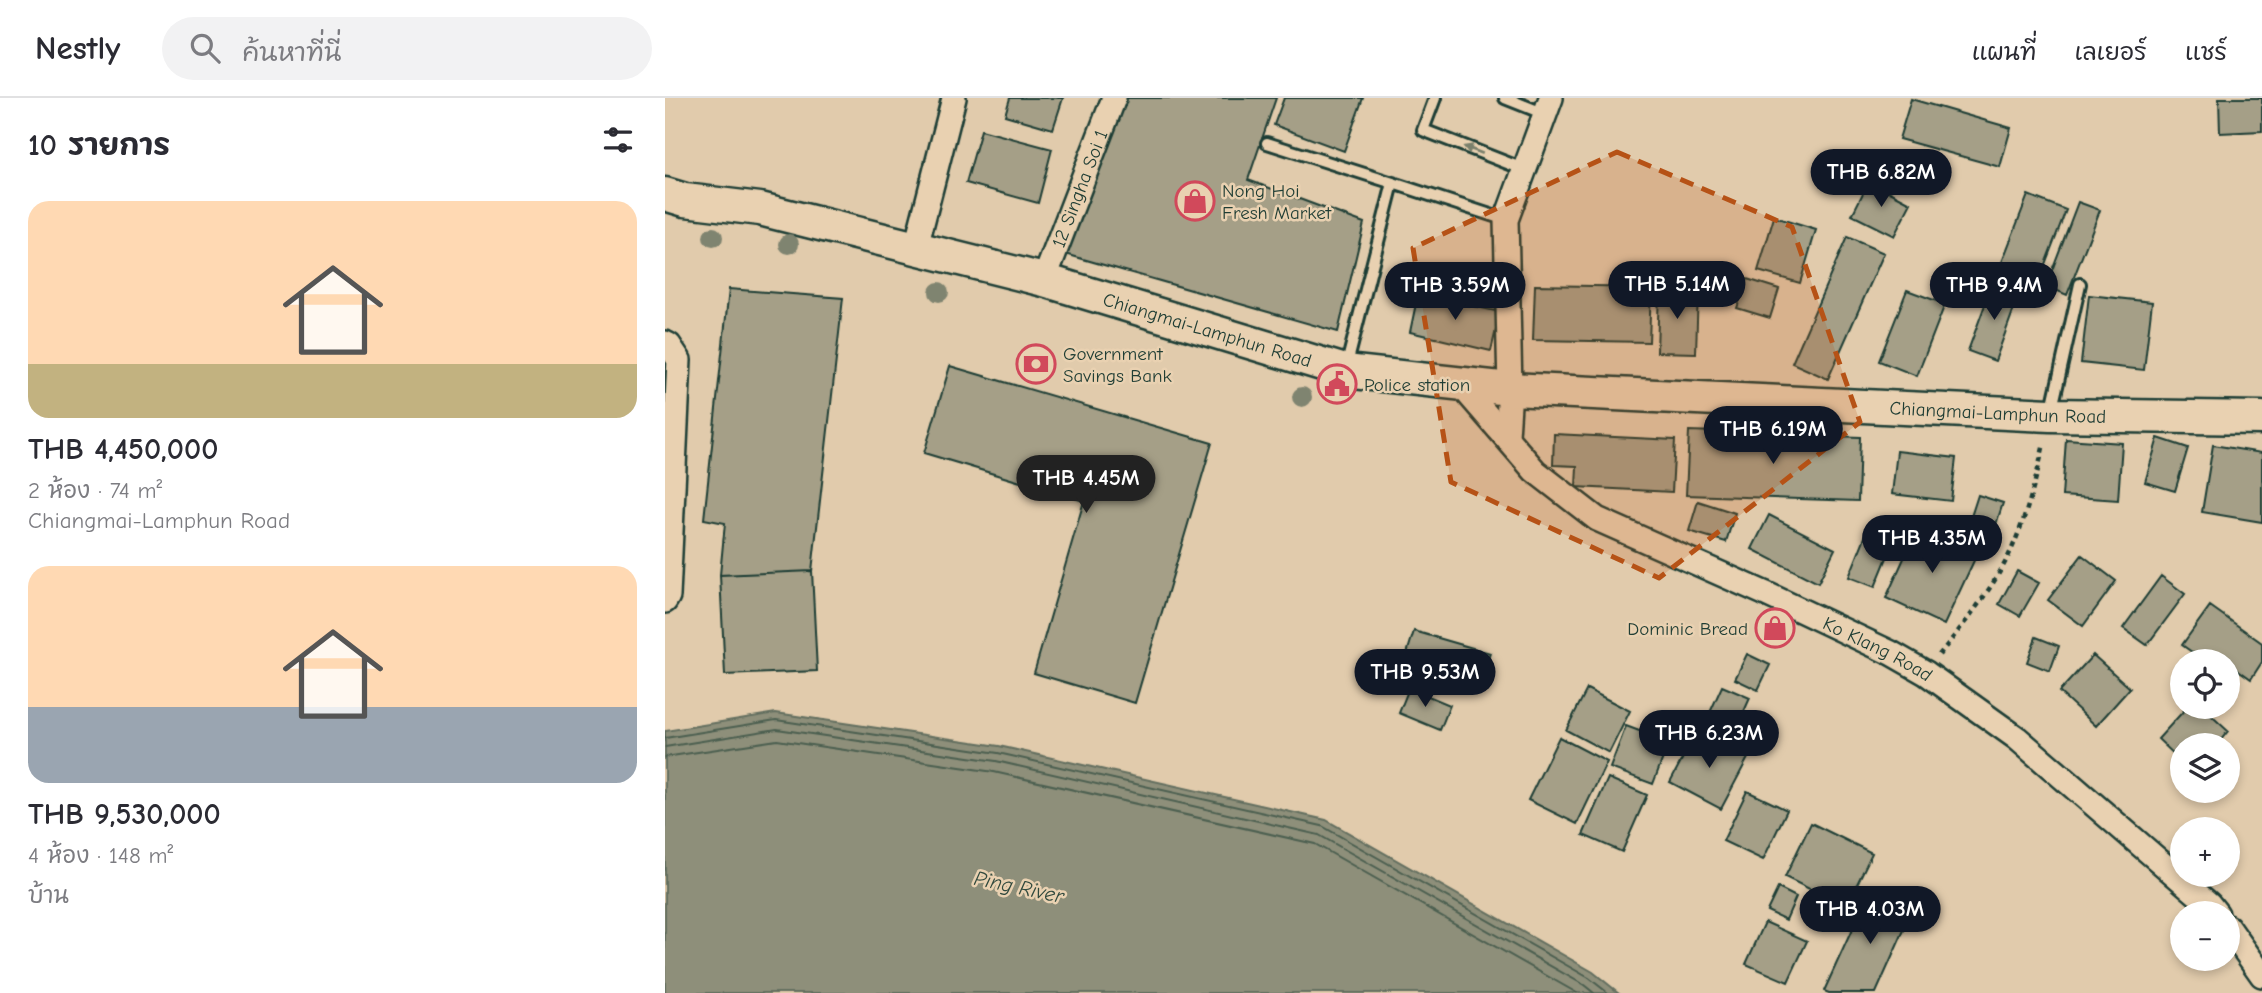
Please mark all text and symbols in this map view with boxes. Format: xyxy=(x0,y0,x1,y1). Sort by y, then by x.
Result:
search box xyxy=(162,17,652,80)
text: Nestly xyxy=(35,29,120,67)
icon: search xyxy=(186,29,224,67)
text: ค้นหาที่นี่ xyxy=(242,38,341,68)
text: แผนที่ xyxy=(1972,38,2037,66)
text: เลเยอร์ xyxy=(2075,38,2147,66)
text: แชร์ xyxy=(2185,38,2227,66)
icon: filters xyxy=(599,121,637,159)
street label: 12 Singha Soi 1 xyxy=(1048,127,1113,251)
text: 10 รายการ xyxy=(28,128,170,163)
one-way arrow xyxy=(1463,144,1484,155)
pin: THB 6.82M xyxy=(1801,150,1961,209)
text: THB 6.82M xyxy=(1827,158,1935,185)
shop icon: Nong Hoi Fresh Market xyxy=(1174,180,1216,222)
place label: Nong Hoi Fresh Market xyxy=(1222,180,1332,224)
icon: home xyxy=(270,247,396,373)
pin: THB 3.59M xyxy=(1375,262,1535,322)
pin: THB 5.14M xyxy=(1597,262,1757,321)
pin: THB 9.4M xyxy=(1922,262,2066,322)
text: THB 5.14M xyxy=(1624,270,1730,297)
text: THB 3.59M xyxy=(1401,271,1510,298)
text: THB 9.4M xyxy=(1946,271,2042,298)
street label: Chiangmai-Lamphun Road xyxy=(1100,289,1314,372)
bank icon: Government Savings Bank xyxy=(1015,343,1057,385)
place label: Government Savings Bank xyxy=(1063,343,1172,387)
public building icon: Police station xyxy=(1316,363,1358,405)
place label: Police station xyxy=(1364,374,1470,396)
street label: Chiangmai-Lamphun Road xyxy=(1889,397,2106,428)
pin: THB 6.19M xyxy=(1693,406,1853,466)
text: THB 6.19M xyxy=(1720,415,1826,442)
text: THB 4,450,000 xyxy=(28,432,218,467)
pin: THB 4.45M xyxy=(1006,456,1166,515)
text: THB 4.45M xyxy=(1032,464,1140,491)
text: 2 ห้อง · 74 m² xyxy=(28,477,162,504)
text: Chiangmai-Lamphun Road xyxy=(28,507,290,534)
pin: THB 4.35M xyxy=(1852,516,2012,575)
text: THB 4.35M xyxy=(1878,524,1986,551)
shop icon: Dominic Bread xyxy=(1754,607,1796,649)
icon: home xyxy=(270,611,396,737)
street label: Ko Klang Road xyxy=(1819,612,1936,686)
place label: Dominic Bread xyxy=(1627,618,1748,640)
map controls xyxy=(2170,649,2240,971)
button: locate xyxy=(2170,649,2240,719)
pin: THB 9.53M xyxy=(1345,650,1505,709)
text: THB 9.53M xyxy=(1371,658,1480,685)
pin: THB 6.23M xyxy=(1629,710,1789,770)
text: THB 6.23M xyxy=(1655,719,1763,746)
button: layers xyxy=(2170,733,2240,803)
text: THB 9,530,000 xyxy=(28,797,221,832)
button: + xyxy=(2170,817,2240,887)
text: 4 ห้อง · 148 m² xyxy=(28,842,173,869)
water label: Ping River xyxy=(972,866,1068,909)
text: บ้าน xyxy=(28,882,69,909)
pin: THB 4.03M xyxy=(1790,886,1950,946)
text: THB 4.03M xyxy=(1816,895,1924,922)
button: − xyxy=(2170,901,2240,971)

